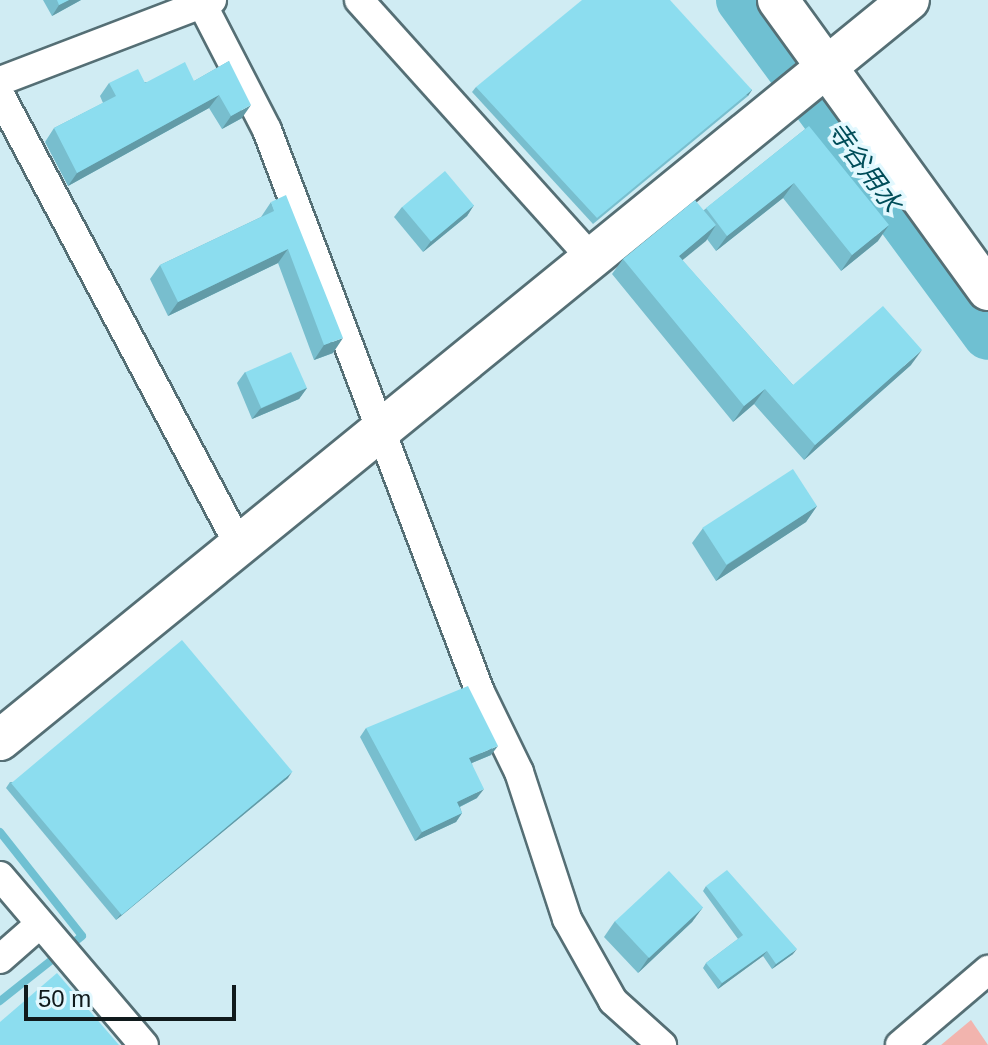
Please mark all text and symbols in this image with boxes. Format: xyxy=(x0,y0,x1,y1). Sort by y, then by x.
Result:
water label: 寺谷用水 xyxy=(821,116,907,218)
scale bar xyxy=(28,969,240,1019)
text: 50 m xyxy=(38,985,91,1012)

